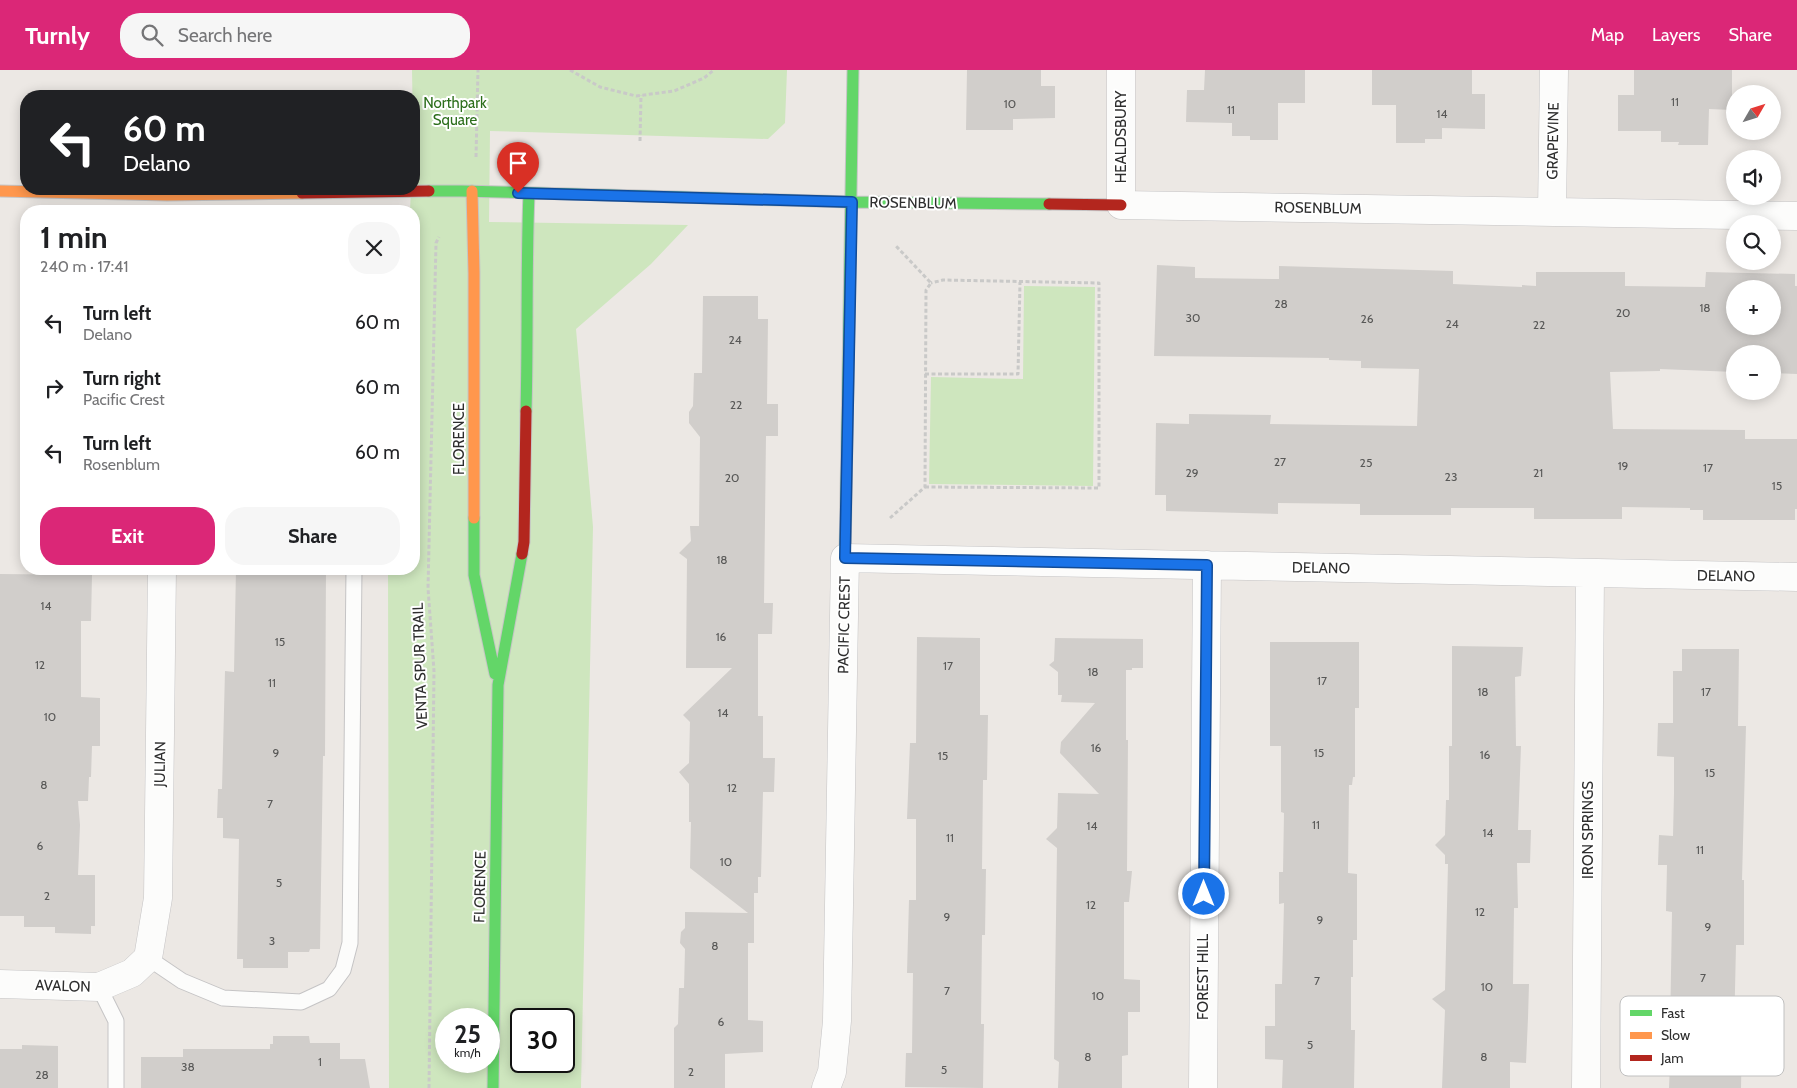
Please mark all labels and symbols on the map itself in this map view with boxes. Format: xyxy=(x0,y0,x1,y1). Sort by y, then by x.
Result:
north arrow xyxy=(1726,85,1781,140)
street label: HEALDSBURY xyxy=(1112,90,1130,183)
park label: Northpark Square xyxy=(423,94,487,129)
house number: 11 xyxy=(1671,94,1679,109)
house number: 10 xyxy=(1004,96,1016,111)
house number: 11 xyxy=(1227,102,1235,117)
street label: GRAPEVINE xyxy=(1543,102,1563,180)
house number: 14 xyxy=(1437,106,1447,121)
pin xyxy=(497,142,539,193)
street label: ROSENBLUM xyxy=(869,193,957,213)
street label: ROSENBLUM xyxy=(1274,198,1362,218)
house number: 28 xyxy=(1274,296,1288,311)
house number: 18 xyxy=(1699,300,1711,315)
house number: 20 xyxy=(1616,305,1630,320)
house number: 30 xyxy=(1186,310,1200,325)
house number: 26 xyxy=(1360,311,1374,326)
house number: 24 xyxy=(1445,316,1459,331)
house number: 22 xyxy=(1533,317,1545,332)
house number: 24 xyxy=(728,332,742,347)
house number: 22 xyxy=(730,397,742,412)
street label: FLORENCE xyxy=(450,403,468,475)
house number: 27 xyxy=(1274,454,1286,469)
house number: 25 xyxy=(1360,455,1372,470)
house number: 19 xyxy=(1618,458,1629,473)
house number: 17 xyxy=(1703,460,1713,475)
house number: 29 xyxy=(1185,465,1199,480)
house number: 21 xyxy=(1533,465,1543,480)
house number: 23 xyxy=(1445,469,1457,484)
house number: 20 xyxy=(725,470,739,485)
house number: 15 xyxy=(1772,478,1782,493)
house number: 18 xyxy=(716,552,728,567)
street label: DELANO xyxy=(1292,558,1350,578)
street label: DELANO xyxy=(1697,566,1755,586)
street label: PACIFIC CREST xyxy=(834,576,854,674)
house number: 14 xyxy=(41,598,51,613)
street label: VENTA SPUR TRAIL xyxy=(409,602,431,729)
house number: 16 xyxy=(716,629,727,644)
house number: 15 xyxy=(275,634,285,649)
house number: 12 xyxy=(35,657,45,672)
house number: 17 xyxy=(943,658,953,673)
house number: 18 xyxy=(1087,664,1099,679)
house number: 17 xyxy=(1317,673,1327,688)
house number: 11 xyxy=(268,675,276,690)
house number: 18 xyxy=(1477,684,1489,699)
house number: 17 xyxy=(1701,684,1711,699)
house number: 14 xyxy=(718,705,728,720)
house number: 10 xyxy=(44,709,56,724)
house number: 16 xyxy=(1091,740,1102,755)
street label: JULIAN xyxy=(151,741,169,788)
house number: 9 xyxy=(273,745,280,760)
house number: 15 xyxy=(1314,745,1324,760)
house number: 16 xyxy=(1480,747,1491,762)
house number: 15 xyxy=(938,748,948,763)
house number: 15 xyxy=(1705,765,1715,780)
house number: 8 xyxy=(40,777,48,792)
house number: 12 xyxy=(727,780,737,795)
street label: IRON SPRINGS xyxy=(1579,781,1597,879)
house number: 7 xyxy=(267,796,273,811)
house number: 11 xyxy=(1312,817,1320,832)
house number: 14 xyxy=(1087,818,1097,833)
house number: 14 xyxy=(1483,825,1493,840)
house number: 11 xyxy=(946,830,954,845)
house number: 6 xyxy=(37,838,44,853)
house number: 11 xyxy=(1696,842,1704,857)
street label: FLORENCE xyxy=(470,851,490,923)
house number: 10 xyxy=(720,854,732,869)
position arrow xyxy=(1177,867,1229,919)
house number: 5 xyxy=(276,875,282,890)
house number: 2 xyxy=(44,888,50,903)
house number: 12 xyxy=(1086,897,1096,912)
house number: 12 xyxy=(1475,904,1485,919)
house number: 9 xyxy=(944,909,951,924)
house number: 9 xyxy=(1317,912,1324,927)
house number: 9 xyxy=(1705,919,1712,934)
house number: 3 xyxy=(269,933,275,948)
street label: FOREST HILL xyxy=(1194,933,1212,1020)
house number: 8 xyxy=(711,938,719,953)
house number: 7 xyxy=(1700,970,1706,985)
house number: 7 xyxy=(1314,973,1320,988)
street label: AVALON xyxy=(35,976,91,996)
house number: 10 xyxy=(1481,979,1493,994)
house number: 7 xyxy=(944,983,950,998)
house number: 10 xyxy=(1092,988,1104,1003)
legend xyxy=(1620,996,1784,1076)
text: Fast xyxy=(1661,1004,1685,1022)
speed limit sign: 30 xyxy=(510,1008,575,1073)
house number: 6 xyxy=(718,1014,725,1029)
text: Slow xyxy=(1661,1026,1690,1044)
house number: 5 xyxy=(1307,1037,1313,1052)
house number: 8 xyxy=(1084,1049,1092,1064)
house number: 8 xyxy=(1480,1049,1488,1064)
text: Jam xyxy=(1660,1049,1683,1067)
house number: 1 xyxy=(318,1054,322,1069)
house number: 38 xyxy=(181,1059,195,1074)
house number: 5 xyxy=(941,1062,947,1077)
house number: 2 xyxy=(688,1064,694,1079)
house number: 28 xyxy=(35,1067,49,1082)

